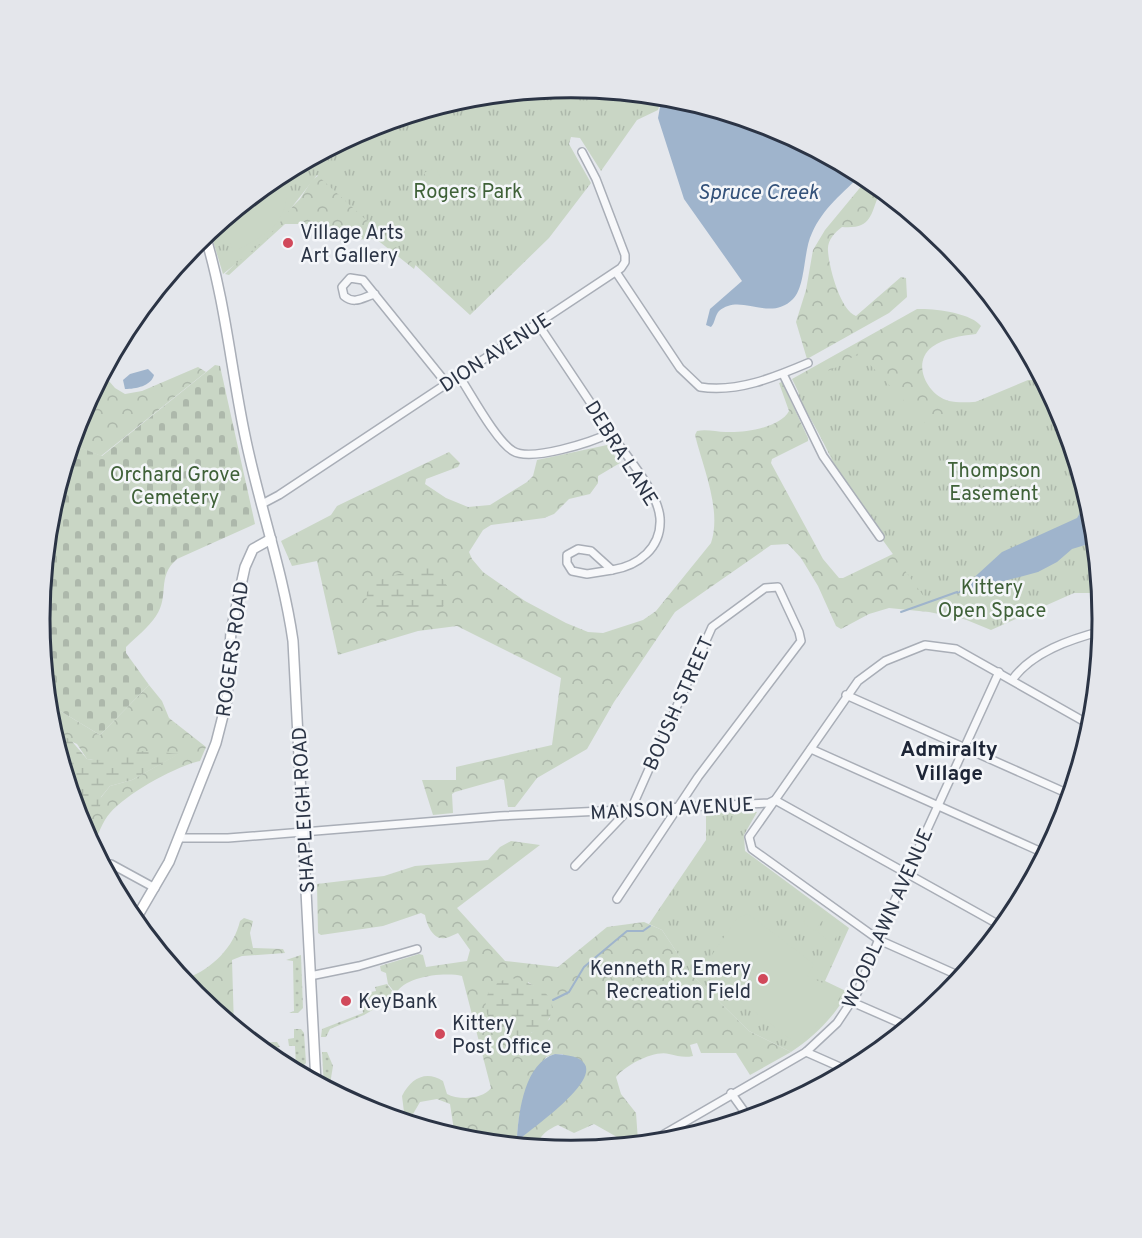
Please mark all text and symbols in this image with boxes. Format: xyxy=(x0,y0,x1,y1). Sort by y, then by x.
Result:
park label: Rogers Park xyxy=(413,180,523,206)
water label: Spruce Creek xyxy=(697,180,819,207)
place label: Village Arts Art Gallery xyxy=(300,221,404,270)
marker: Village Arts Art Gallery xyxy=(281,236,295,250)
street label: DION AVENUE xyxy=(435,308,557,399)
street label: DEBRA LANE xyxy=(578,397,663,512)
park label: Thompson Easement xyxy=(947,459,1041,508)
park label: Orchard Grove Cemetery xyxy=(110,463,240,512)
park label: Kittery Open Space xyxy=(938,576,1046,625)
street label: ROGERS ROAD xyxy=(212,580,256,719)
street label: BOUSH STREET xyxy=(639,633,721,775)
street label: SHAPLEIGH ROAD xyxy=(288,726,322,894)
district label: Admiralty Village xyxy=(900,737,998,788)
street label: MANSON AVENUE xyxy=(590,793,755,827)
street label: WOODLAWN AVENUE xyxy=(837,825,940,1013)
place label: Kenneth R. Emery Recreation Field xyxy=(590,957,751,1006)
marker: Kenneth R. Emery Recreation Field xyxy=(756,972,770,986)
place label: KeyBank xyxy=(358,990,438,1016)
marker: KeyBank xyxy=(339,994,353,1008)
place label: Kittery Post Office xyxy=(452,1012,551,1061)
marker: Kittery Post Office xyxy=(433,1027,447,1041)

